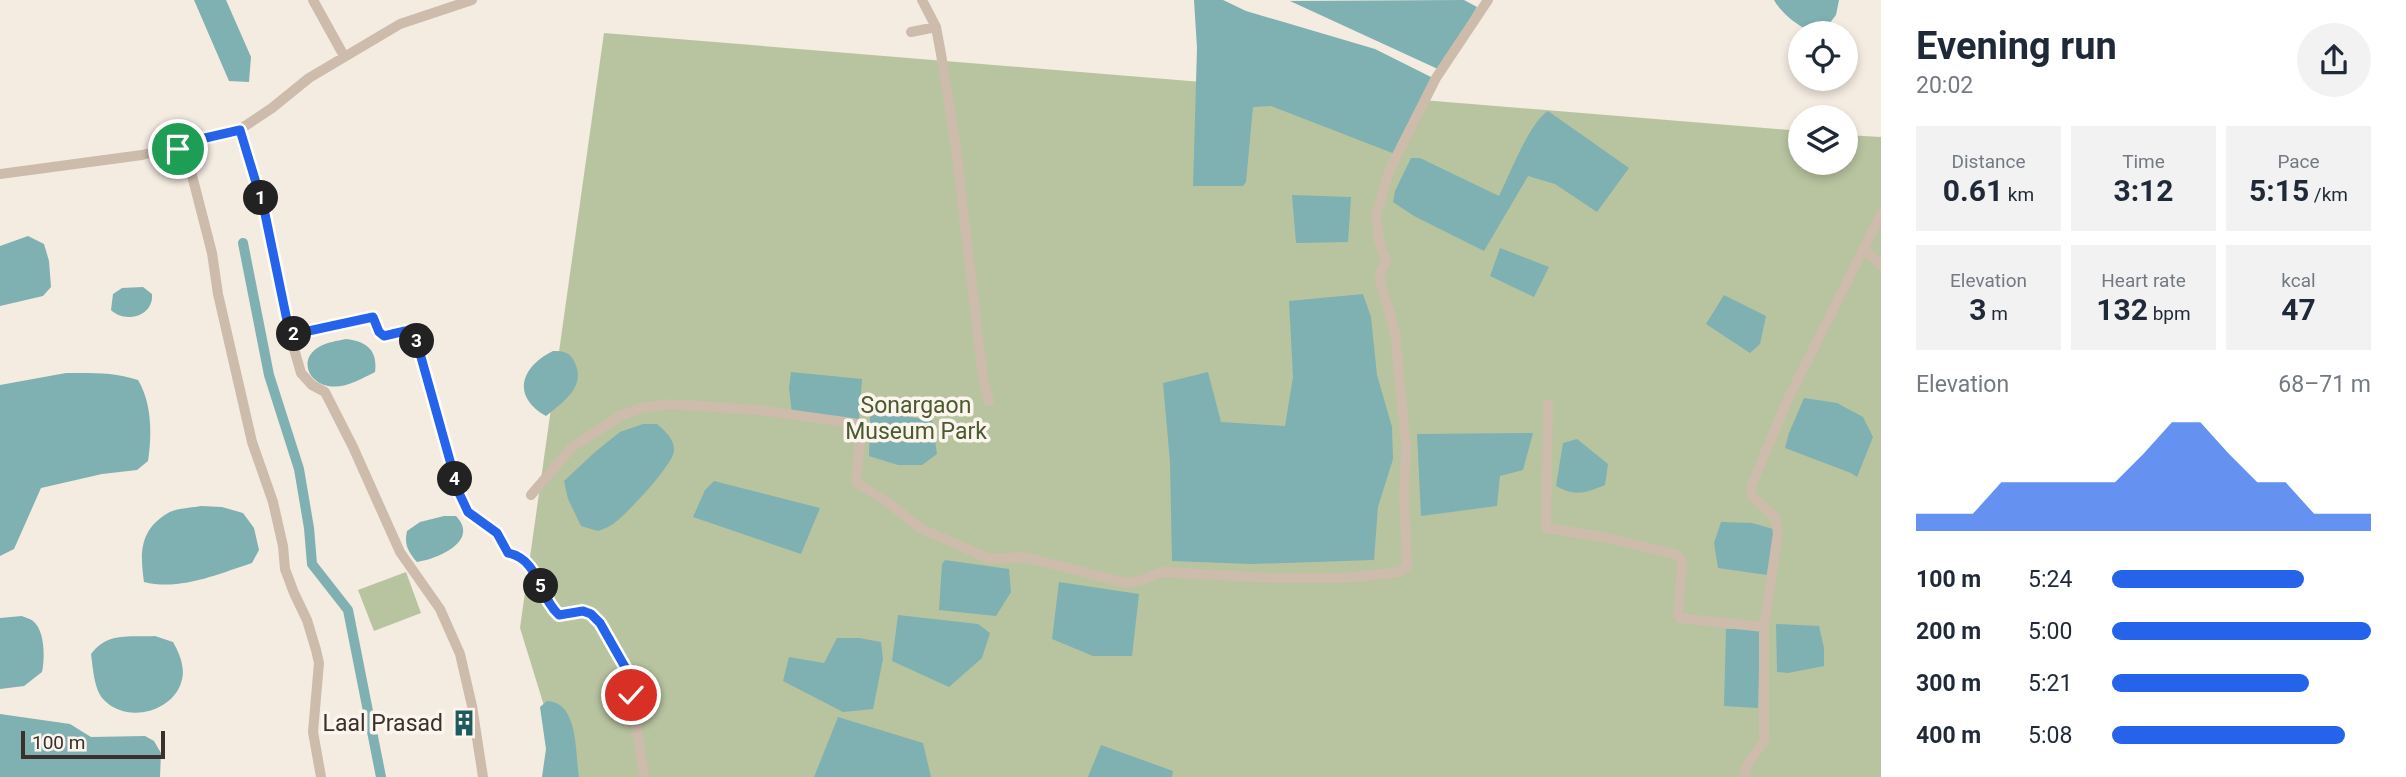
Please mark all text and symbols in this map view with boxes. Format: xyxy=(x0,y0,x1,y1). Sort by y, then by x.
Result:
map controls xyxy=(1788,21,1858,175)
button: locate xyxy=(1788,21,1858,91)
button: share xyxy=(2297,23,2371,97)
text: Evening run xyxy=(1916,24,2117,68)
text: 20:02 xyxy=(1916,72,1973,99)
button: layers xyxy=(1788,105,1858,175)
pin xyxy=(148,119,208,179)
icon: arrive xyxy=(159,130,197,168)
text: Distance xyxy=(1952,150,2025,173)
text: Time xyxy=(2122,150,2165,173)
text: Pace xyxy=(2277,150,2320,173)
text: 0.61 xyxy=(1943,173,2003,208)
text: 3:12 xyxy=(2113,173,2174,208)
text: 5:15 xyxy=(2249,173,2309,208)
pin: 1 xyxy=(244,180,278,216)
text: km xyxy=(2003,183,2034,206)
text: /km xyxy=(2309,183,2348,206)
text: 1 xyxy=(255,186,266,209)
text: Elevation xyxy=(1950,269,2027,292)
text: Heart rate xyxy=(2101,269,2186,292)
text: kcal xyxy=(2281,269,2316,292)
text: 3 xyxy=(1969,292,1986,327)
text: 132 xyxy=(2096,292,2148,327)
text: 47 xyxy=(2281,292,2316,327)
text: m xyxy=(1986,302,2008,325)
text: bpm xyxy=(2148,302,2191,325)
pin: 2 xyxy=(276,316,312,352)
text: 2 xyxy=(288,322,299,345)
pin: 3 xyxy=(400,324,434,358)
text: 3 xyxy=(411,329,422,352)
text: Elevation xyxy=(1916,371,2009,398)
text: 68–71 m xyxy=(2278,371,2371,398)
park label: Sonargaon Museum Park xyxy=(845,392,987,445)
pin: 4 xyxy=(438,462,472,496)
text: 4 xyxy=(449,467,460,490)
text: 100 m xyxy=(1916,566,1981,593)
text: 5:24 xyxy=(2028,566,2072,593)
pin: 5 xyxy=(524,568,558,604)
text: 5 xyxy=(535,574,546,597)
text: 200 m xyxy=(1916,618,1981,645)
text: 5:00 xyxy=(2028,618,2072,645)
pin xyxy=(601,665,661,725)
text: 300 m xyxy=(1916,670,1981,697)
text: 5:21 xyxy=(2028,670,2072,697)
icon: check xyxy=(612,676,650,714)
building icon: Laal Prasad xyxy=(449,708,479,738)
place label: Laal Prasad xyxy=(323,710,443,737)
text: 400 m xyxy=(1916,722,1981,749)
text: 5:08 xyxy=(2028,722,2072,749)
scale bar xyxy=(21,728,164,760)
text: 100 m xyxy=(32,731,85,754)

